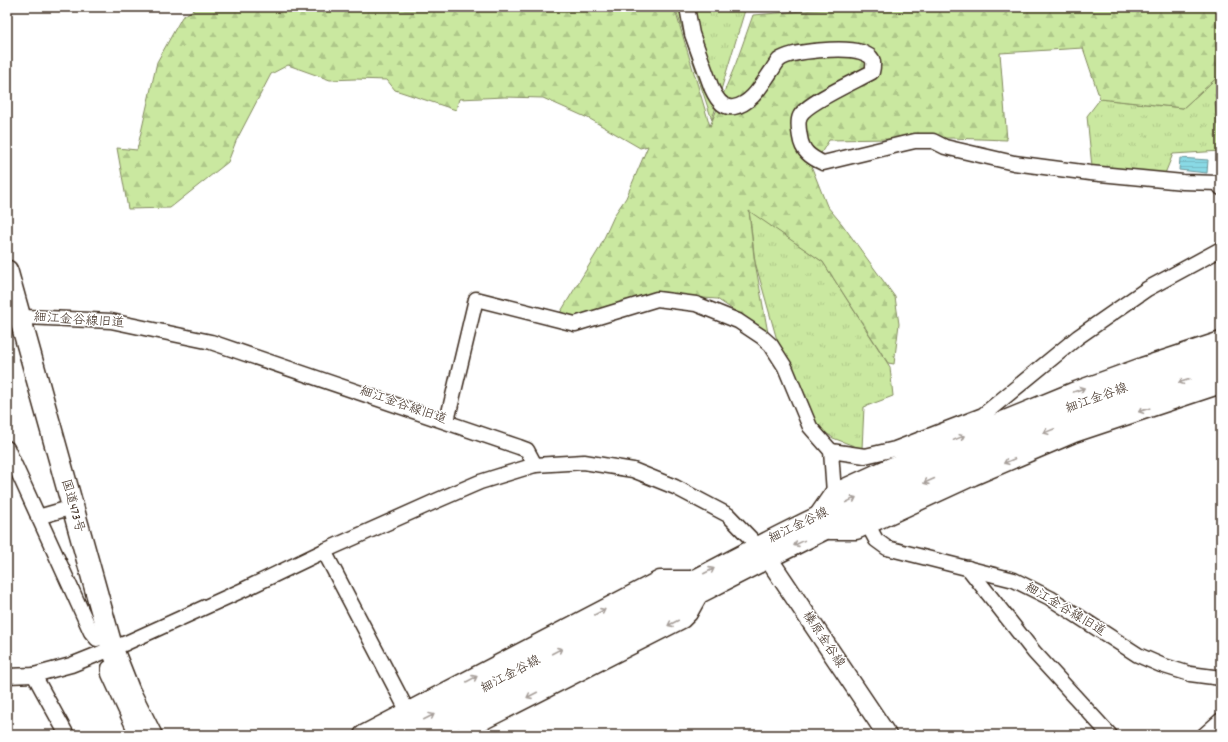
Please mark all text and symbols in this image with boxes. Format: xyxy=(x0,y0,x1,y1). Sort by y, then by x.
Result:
street label: 細江金谷線旧道 xyxy=(33,308,125,334)
one-way arrow xyxy=(1178,378,1191,385)
street label: 細江金谷線 xyxy=(1063,379,1132,419)
street label: 細江金谷線旧道 xyxy=(357,382,449,430)
one-way arrow xyxy=(1073,386,1085,394)
one-way arrow xyxy=(1138,407,1151,414)
one-way arrow xyxy=(1043,427,1055,435)
one-way arrow xyxy=(952,434,964,442)
one-way arrow xyxy=(1004,457,1016,465)
street label: 国道473号 xyxy=(55,477,89,535)
one-way arrow xyxy=(923,478,935,485)
one-way arrow xyxy=(844,496,856,503)
street label: 細江金谷線 xyxy=(766,503,833,549)
one-way arrow xyxy=(793,540,805,547)
one-way arrow xyxy=(703,567,715,575)
street label: 細江金谷線旧道 xyxy=(1021,578,1109,642)
one-way arrow xyxy=(594,608,606,615)
street label: 榛原金谷線 xyxy=(797,608,850,673)
one-way arrow xyxy=(667,620,679,627)
one-way arrow xyxy=(551,647,563,654)
street label: 細江金谷線 xyxy=(478,651,545,699)
one-way arrow xyxy=(466,674,478,682)
one-way arrow xyxy=(527,692,539,699)
one-way arrow xyxy=(423,713,435,720)

